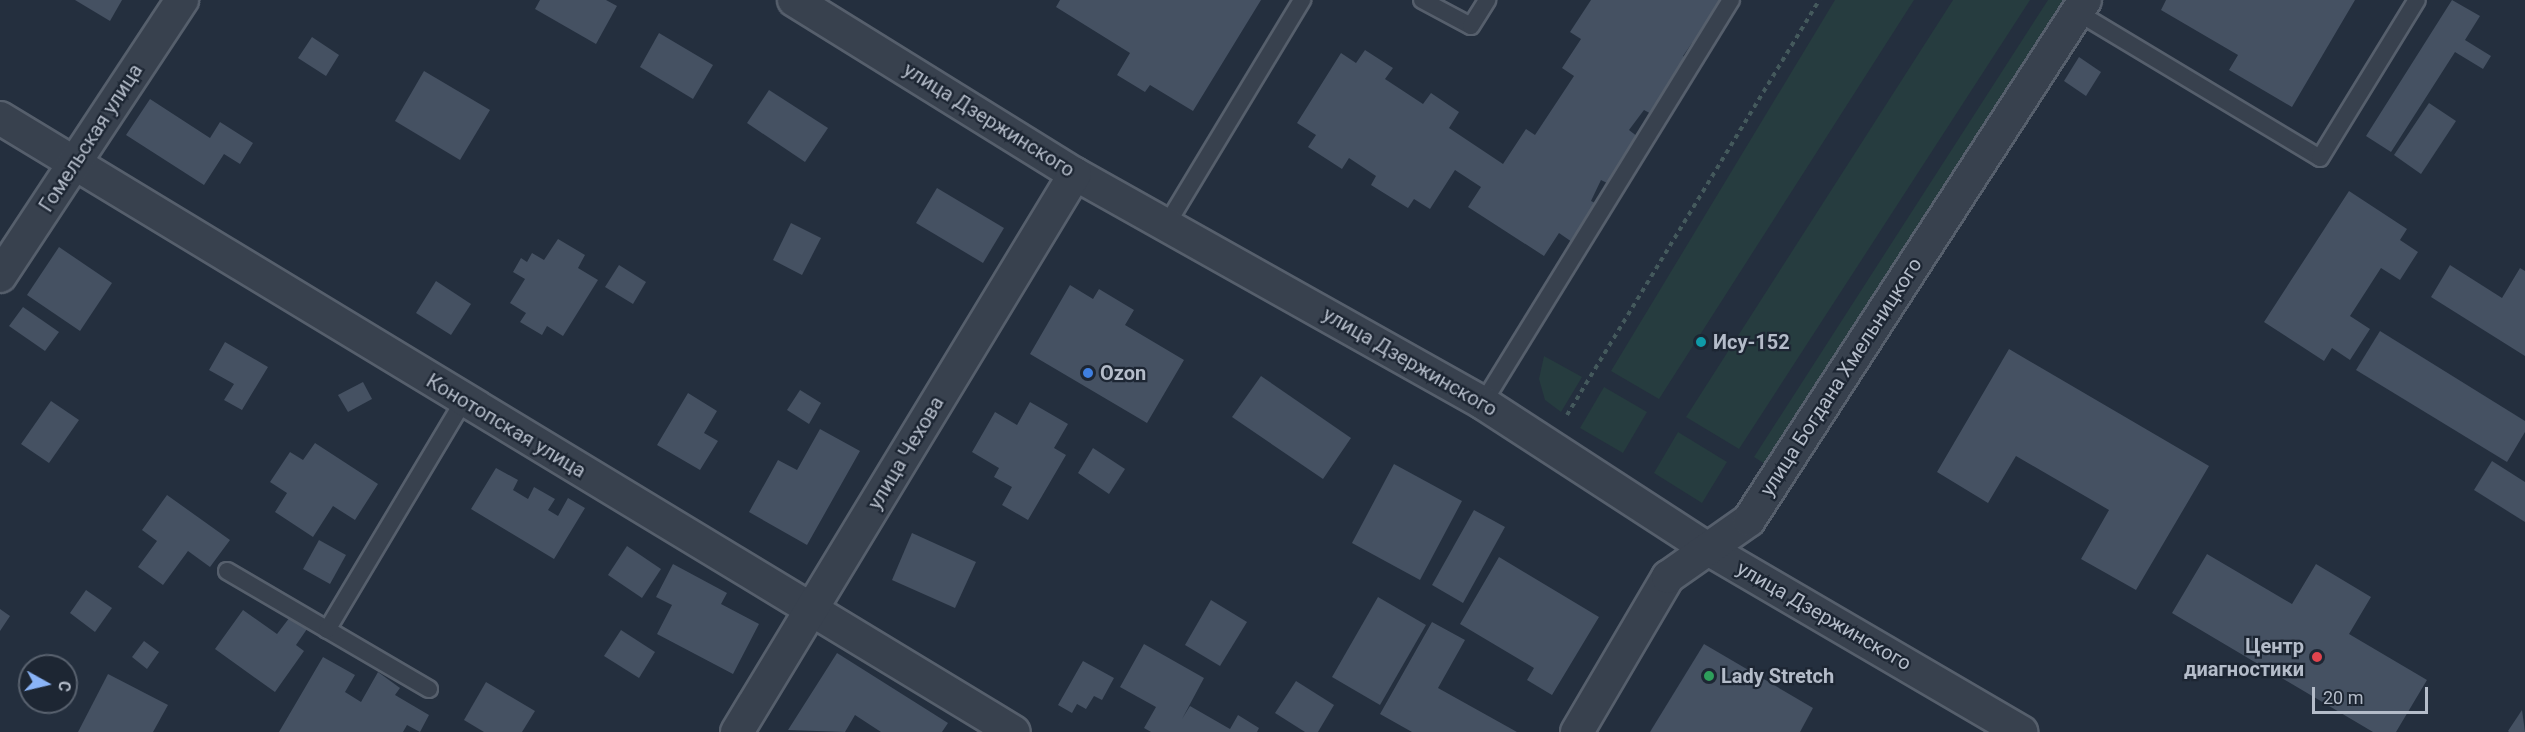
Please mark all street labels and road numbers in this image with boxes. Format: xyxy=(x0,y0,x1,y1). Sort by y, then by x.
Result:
street label: улица Дзержинского xyxy=(899,58,1079,182)
street label: Гомельская улица xyxy=(34,60,148,216)
street label: улица Богдана Хмельницкого xyxy=(1755,253,1927,501)
street label: улица Дзержинского xyxy=(1319,302,1501,422)
street label: Конотопская улица xyxy=(422,369,590,483)
street label: улица Чехова xyxy=(863,392,949,514)
street label: улица Дзержинского xyxy=(1733,556,1915,676)

